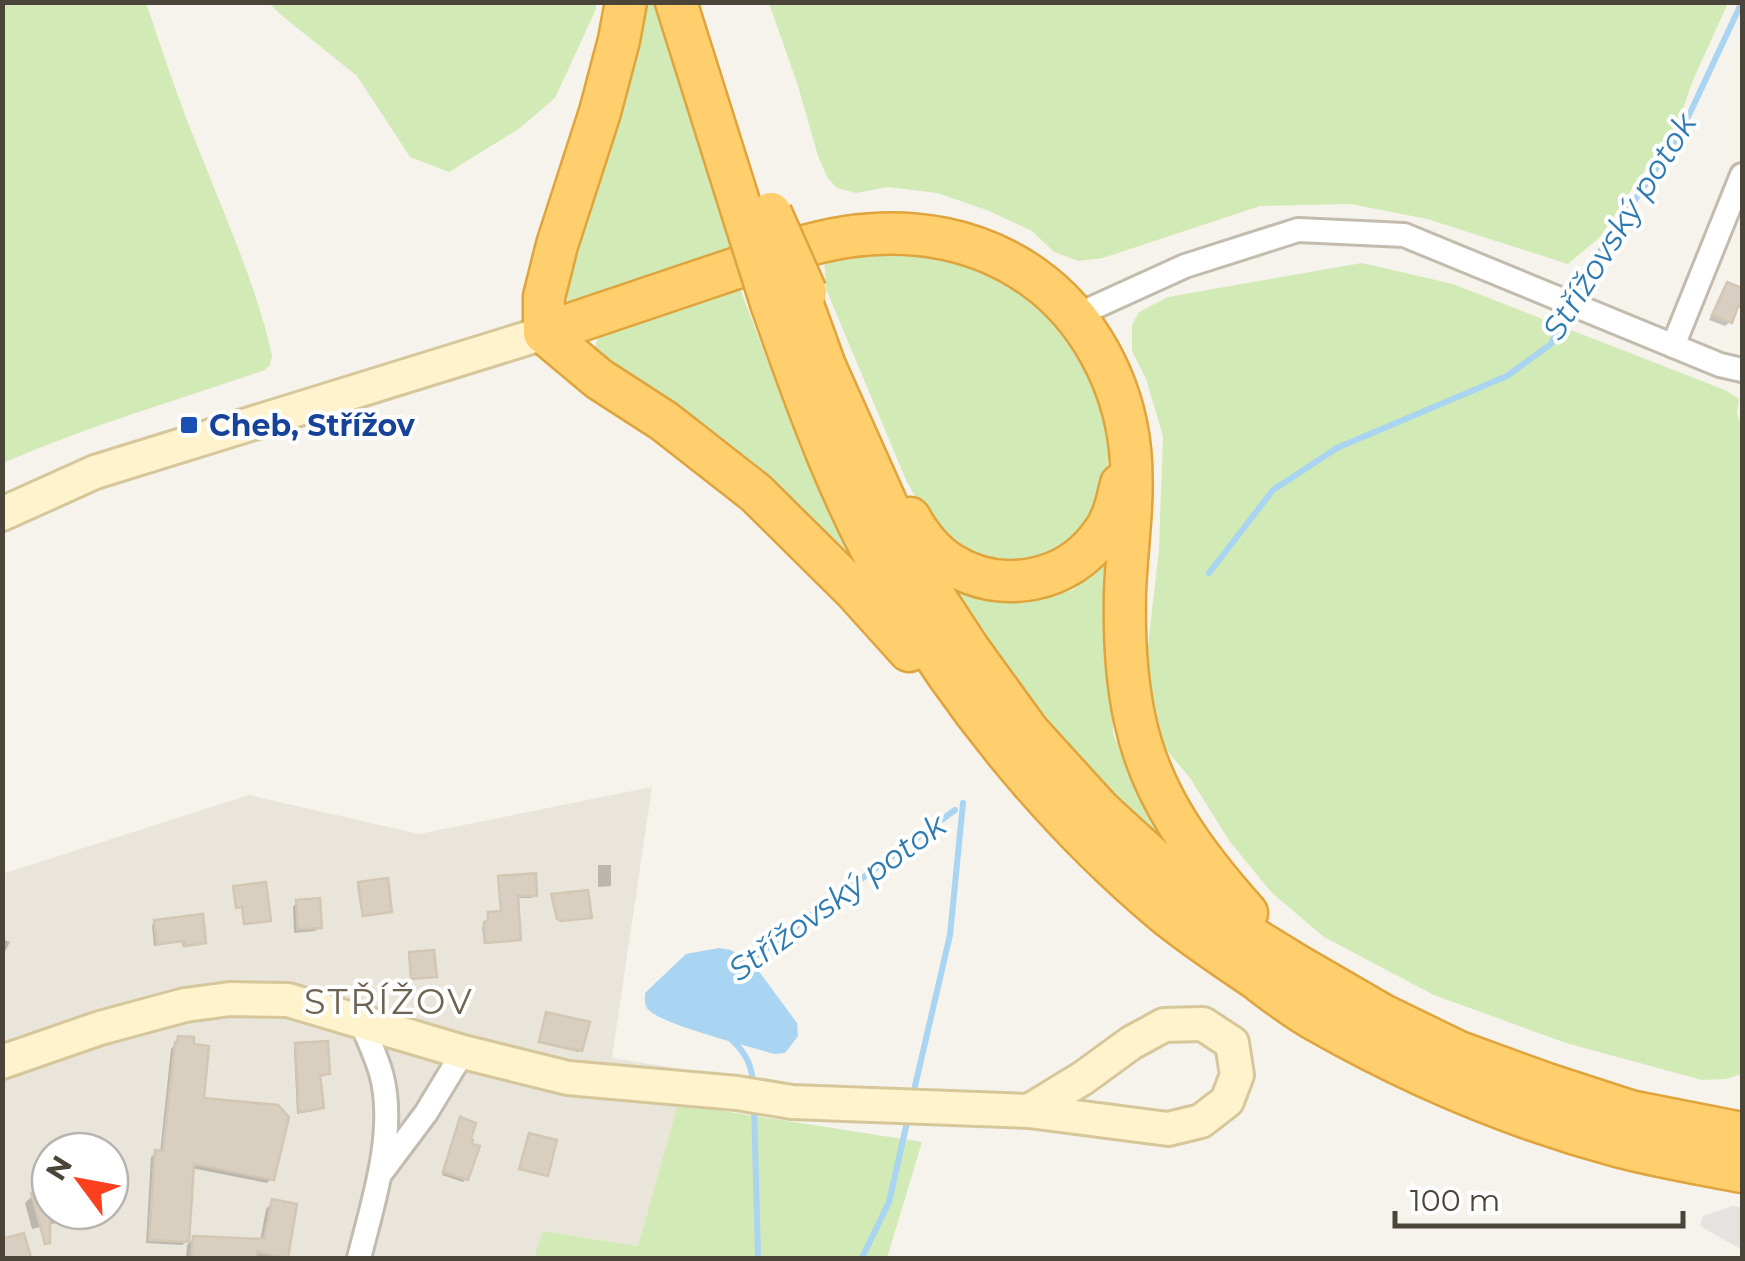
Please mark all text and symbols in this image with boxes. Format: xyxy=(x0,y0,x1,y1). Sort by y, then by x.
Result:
water label: Střížovský potok xyxy=(1534,104,1705,346)
place label: Cheb, Střížov xyxy=(209,407,416,444)
marker: Cheb, Střížov xyxy=(178,414,200,436)
water label: Střížovský potok xyxy=(721,804,955,989)
district label: STŘÍŽOV xyxy=(304,980,474,1023)
north arrow xyxy=(30,1131,130,1231)
text: N xyxy=(38,1149,79,1186)
scale bar xyxy=(1395,1166,1682,1228)
text: 100 m xyxy=(1410,1182,1500,1219)

